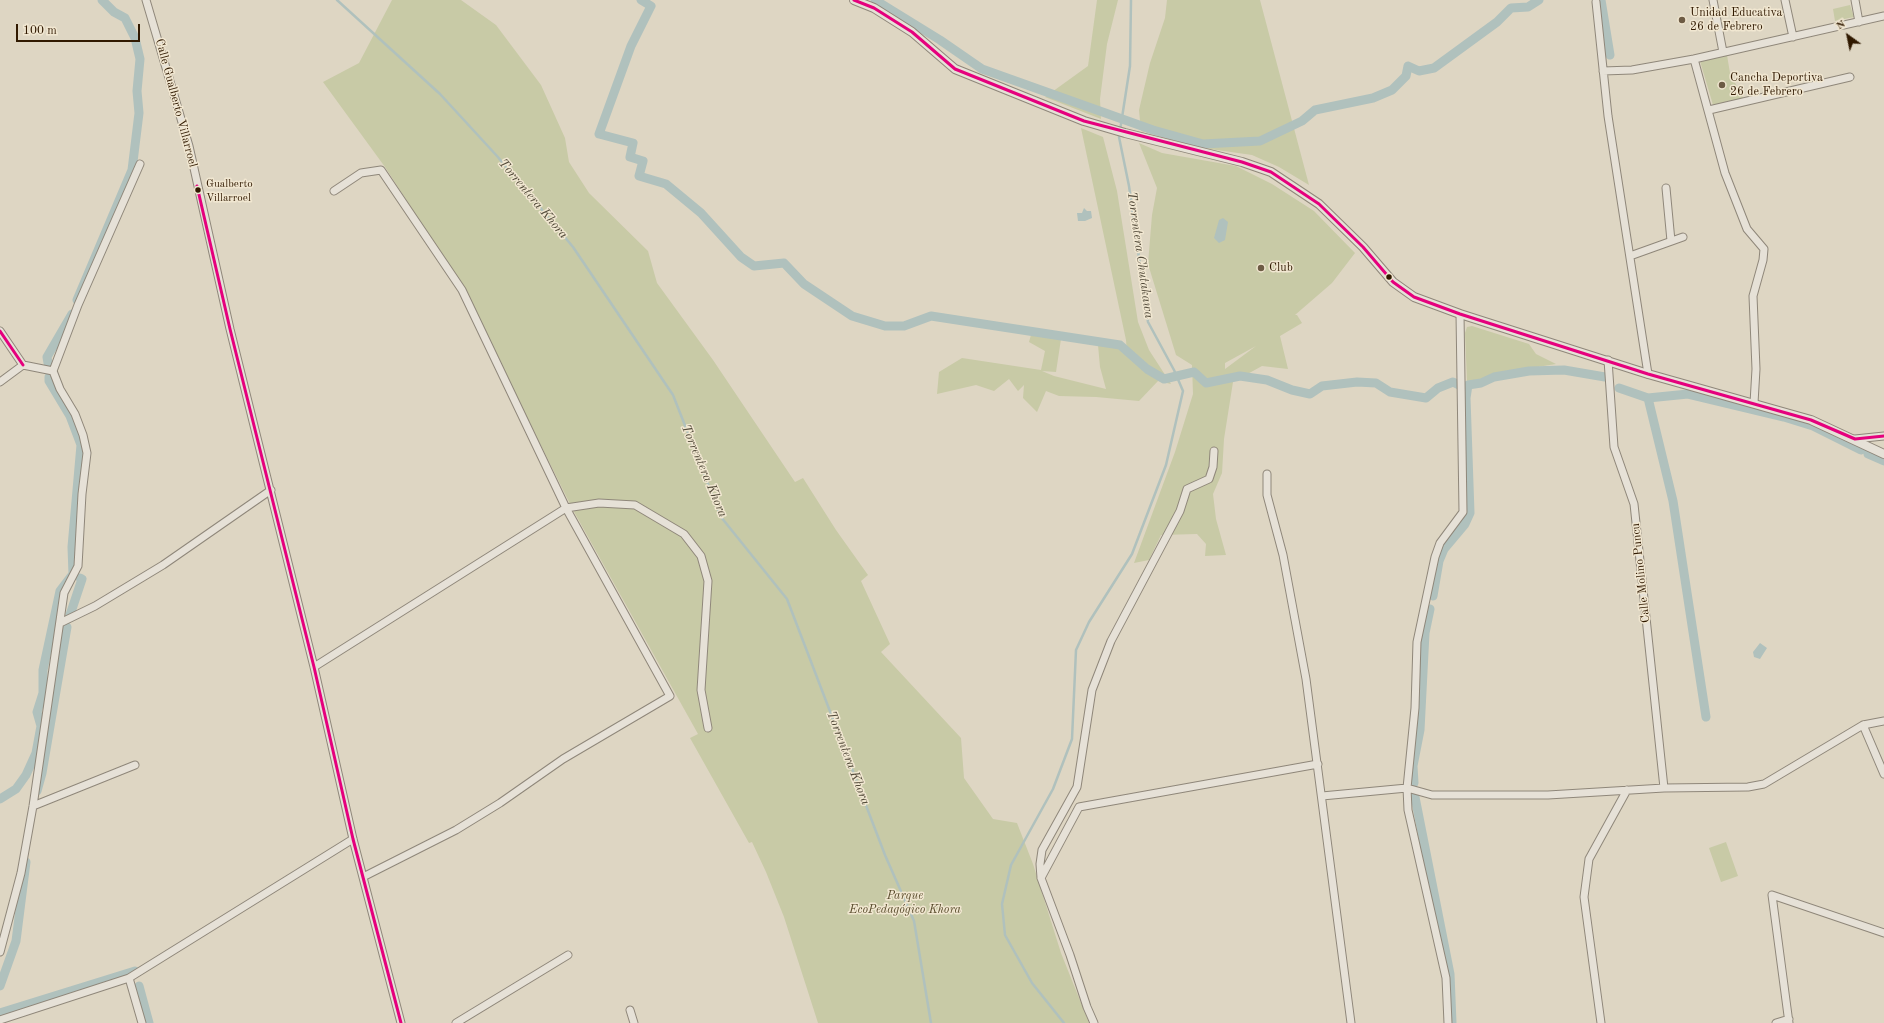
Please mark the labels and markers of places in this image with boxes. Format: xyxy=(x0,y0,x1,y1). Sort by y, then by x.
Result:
place label: Unidad Educativa 26 de Febrero xyxy=(1690,6,1782,34)
marker: Unidad Educativa 26 de Febrero xyxy=(1677,15,1687,25)
place label: Cancha Deportiva 26 de Febrero xyxy=(1730,71,1823,99)
marker: Cancha Deportiva 26 de Febrero xyxy=(1717,80,1727,90)
place label: Gualberto Villarroel xyxy=(206,177,253,203)
marker: Gualberto Villarroel xyxy=(193,185,203,195)
place label: Club xyxy=(1269,261,1293,275)
marker: Club xyxy=(1256,263,1266,273)
unlabelled marker xyxy=(1384,272,1394,282)

